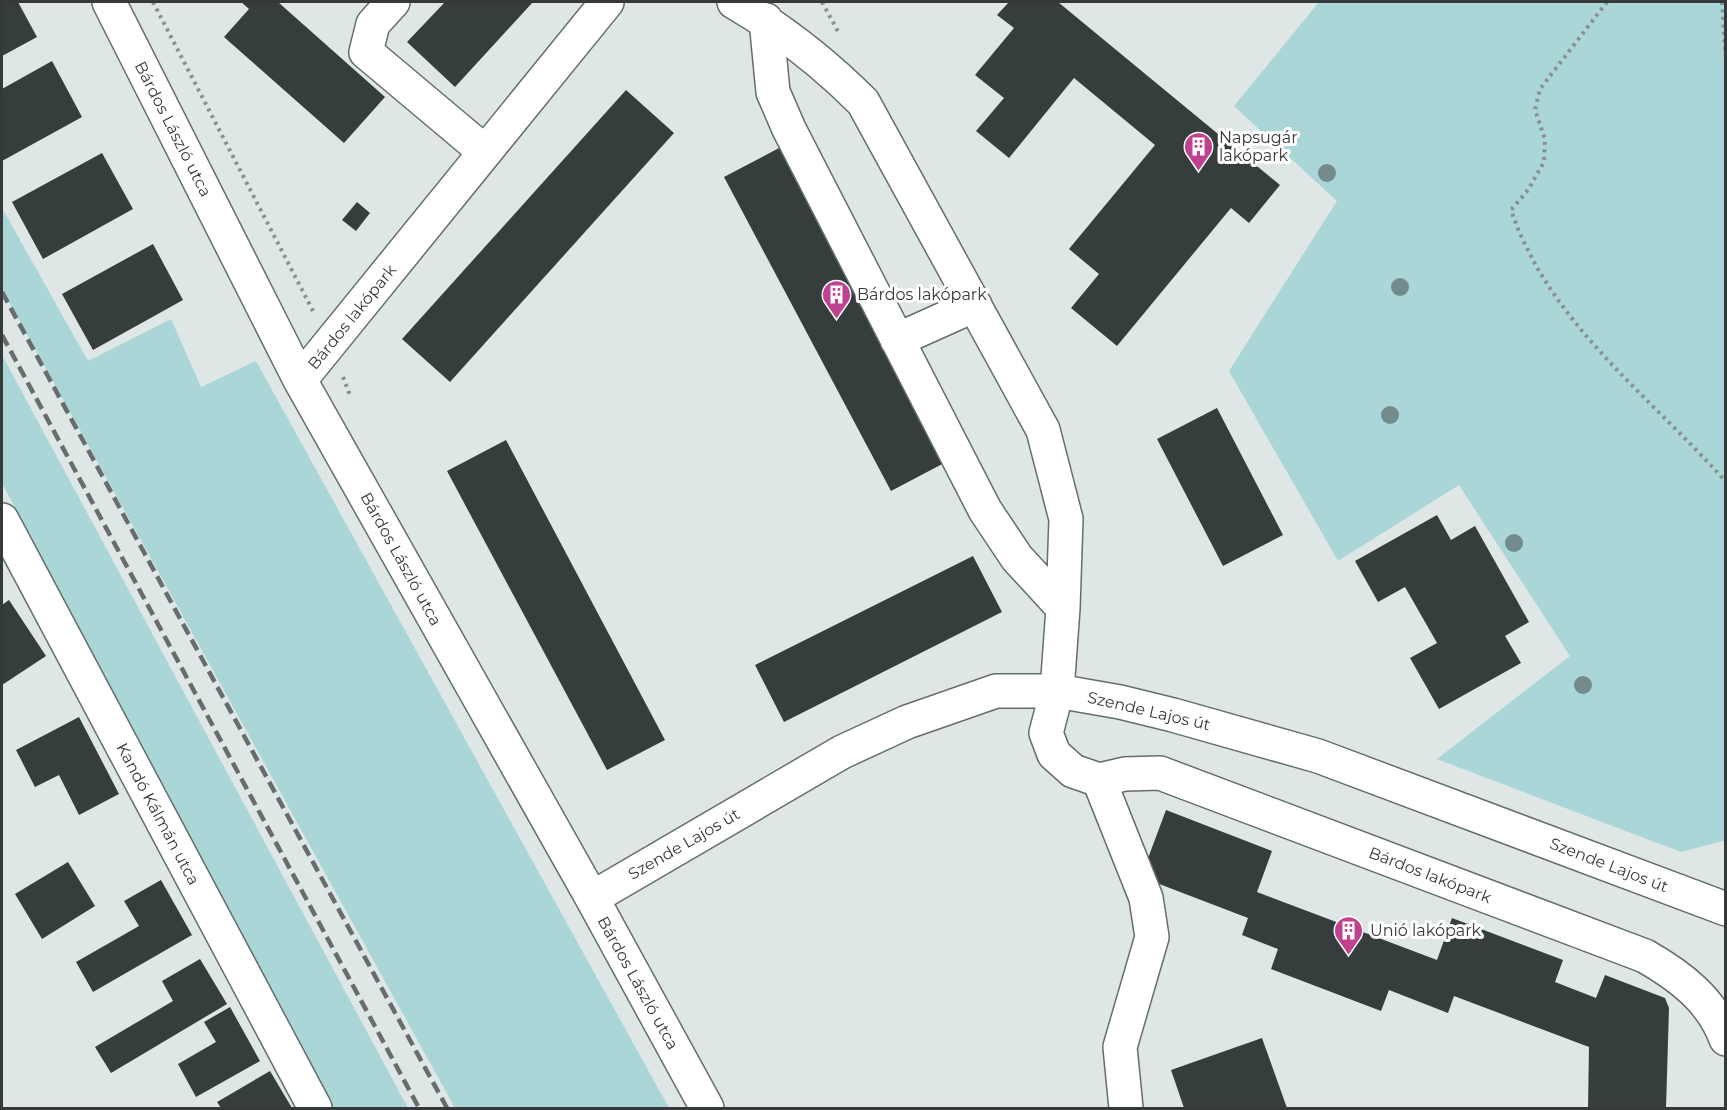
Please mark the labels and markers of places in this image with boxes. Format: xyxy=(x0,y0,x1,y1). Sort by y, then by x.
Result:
place label: Napsugár lakópark xyxy=(1219,128,1298,165)
building icon: Napsugár lakópark xyxy=(1182,130,1214,172)
building icon: Bárdos lakópark xyxy=(820,278,852,320)
place label: Bárdos lakópark xyxy=(857,285,987,304)
building icon: Unió lakópark xyxy=(1333,914,1365,956)
place label: Unió lakópark xyxy=(1370,921,1482,940)

